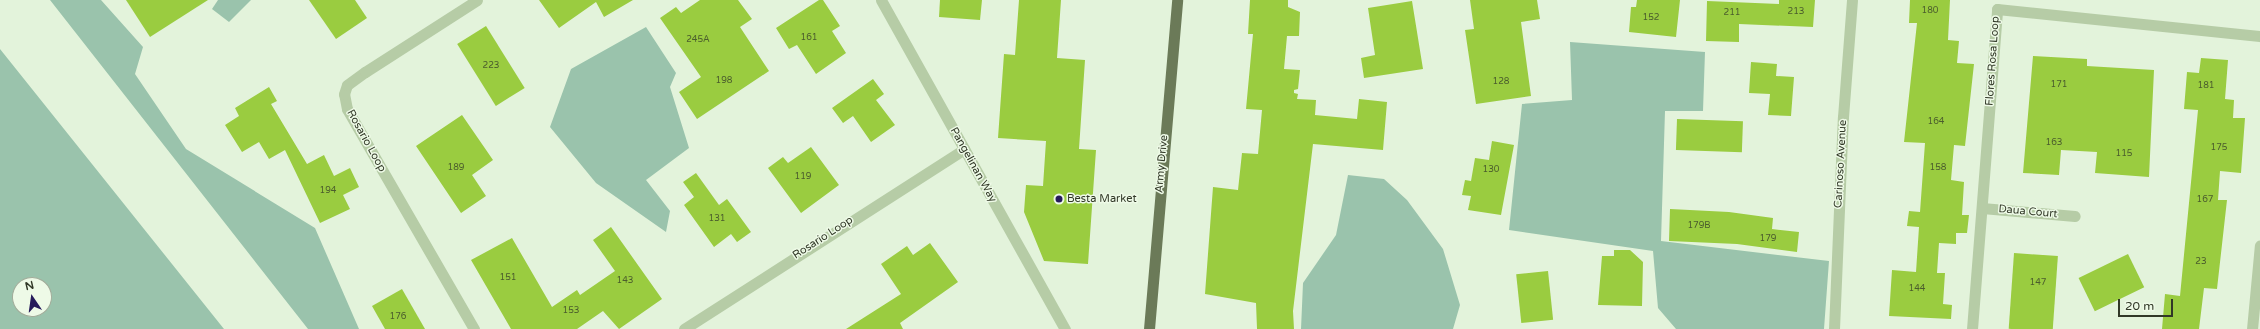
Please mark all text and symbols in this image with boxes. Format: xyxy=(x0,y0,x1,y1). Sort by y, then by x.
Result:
house number: 180 xyxy=(1922,6,1938,16)
house number: 213 xyxy=(1788,7,1804,17)
house number: 211 xyxy=(1724,8,1740,18)
house number: 152 xyxy=(1643,13,1659,23)
street label: Flores Rosa Loop xyxy=(1983,16,2003,106)
house number: 161 xyxy=(801,33,817,43)
house number: 245A xyxy=(686,35,710,45)
house number: 223 xyxy=(483,61,499,71)
house number: 198 xyxy=(716,76,732,86)
house number: 128 xyxy=(1493,77,1509,87)
house number: 171 xyxy=(2051,80,2067,90)
house number: 181 xyxy=(2198,81,2214,91)
street label: Rosario Loop xyxy=(343,108,389,174)
house number: 164 xyxy=(1928,117,1944,127)
street label: Carinoso Avenue xyxy=(1832,120,1850,208)
street label: Pangelinan Way xyxy=(947,125,999,205)
street label: Army Drive xyxy=(1153,134,1171,194)
house number: 163 xyxy=(2046,138,2062,148)
house number: 175 xyxy=(2211,143,2227,153)
house number: 115 xyxy=(2116,149,2132,159)
house number: 189 xyxy=(448,163,464,173)
house number: 158 xyxy=(1930,163,1946,173)
house number: 130 xyxy=(1483,165,1499,175)
house number: 119 xyxy=(795,172,811,182)
house number: 194 xyxy=(320,186,336,196)
place label: Besta Market xyxy=(1067,192,1137,206)
marker: Besta Market xyxy=(1054,194,1064,204)
house number: 167 xyxy=(2197,195,2213,205)
street label: Daua Court xyxy=(1998,203,2058,221)
house number: 131 xyxy=(709,214,725,224)
street label: Rosario Loop xyxy=(790,214,856,262)
house number: 179B xyxy=(1687,221,1711,231)
house number: 179 xyxy=(1760,234,1776,244)
house number: 23 xyxy=(2195,257,2207,267)
house number: 151 xyxy=(500,273,516,283)
house number: 143 xyxy=(617,276,633,286)
north arrow xyxy=(12,277,52,317)
text: N xyxy=(24,278,35,293)
house number: 147 xyxy=(2030,278,2046,288)
house number: 144 xyxy=(1909,284,1925,294)
scale bar xyxy=(2120,291,2175,317)
text: 20 m xyxy=(2125,299,2154,313)
house number: 153 xyxy=(563,306,579,316)
house number: 176 xyxy=(390,312,406,322)

